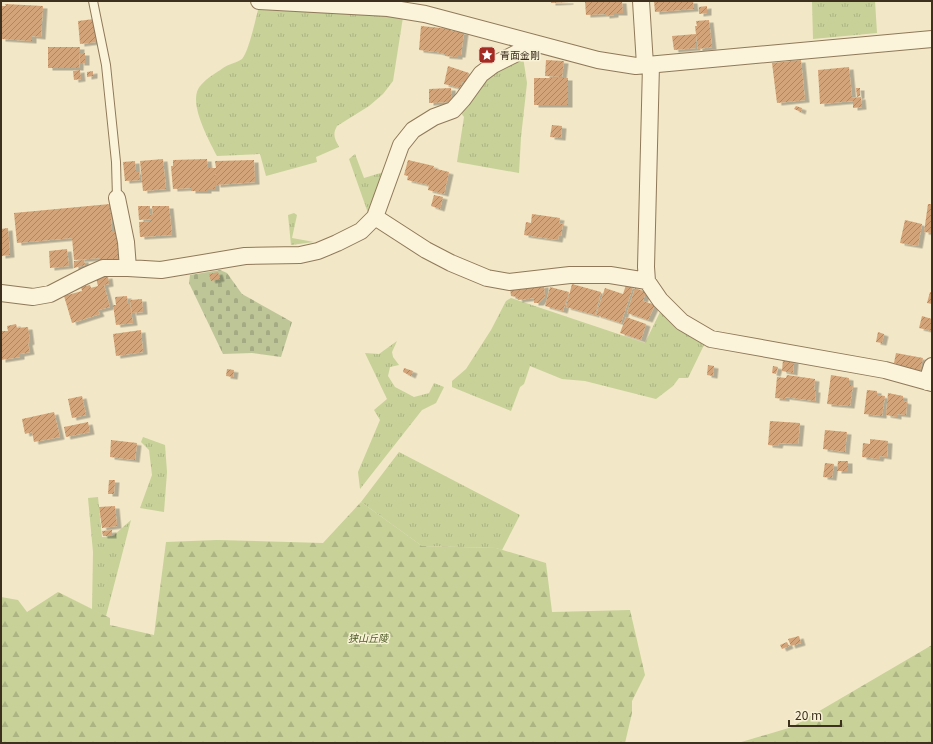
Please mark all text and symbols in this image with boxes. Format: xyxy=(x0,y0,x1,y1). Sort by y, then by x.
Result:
place icon: 青面金剛 xyxy=(477,45,497,65)
place label: 青面金剛 xyxy=(500,47,540,62)
park label: 狭山丘陵 xyxy=(348,630,390,645)
scale bar xyxy=(789,702,841,728)
text: 20 m xyxy=(795,706,822,723)

